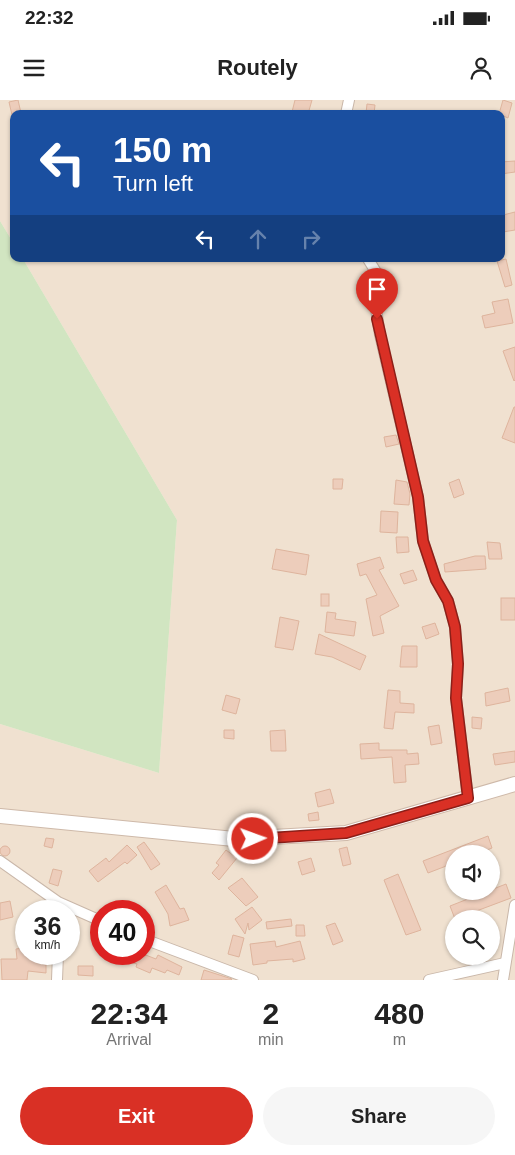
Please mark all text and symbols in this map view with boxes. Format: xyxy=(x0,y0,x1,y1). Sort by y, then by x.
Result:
text: 22:32 xyxy=(25,7,74,28)
icon: menu xyxy=(20,54,48,82)
icon: person xyxy=(467,54,495,82)
text: Routely xyxy=(217,55,298,80)
icon: left xyxy=(30,130,95,195)
text: 150 m xyxy=(113,130,212,169)
text: Turn left xyxy=(113,171,193,196)
icon: left xyxy=(191,225,219,253)
icon: ahead xyxy=(244,225,272,253)
icon: right xyxy=(297,225,325,253)
pin xyxy=(356,268,398,319)
icon: arrive xyxy=(363,275,391,303)
position arrow xyxy=(226,812,278,864)
map controls xyxy=(445,845,500,965)
button: sound xyxy=(445,845,500,900)
speed limit sign: 40 xyxy=(90,900,155,965)
button: search xyxy=(445,910,500,965)
text: 36 xyxy=(34,912,61,940)
text: km/h xyxy=(34,938,61,952)
text: 22:34 xyxy=(91,997,167,1030)
text: 2 xyxy=(262,997,279,1030)
text: 480 xyxy=(374,997,424,1030)
text: Arrival xyxy=(106,1031,152,1048)
text: min xyxy=(258,1031,284,1048)
text: m xyxy=(393,1031,406,1048)
button: Exit xyxy=(20,1087,253,1145)
button: Share xyxy=(263,1087,495,1145)

